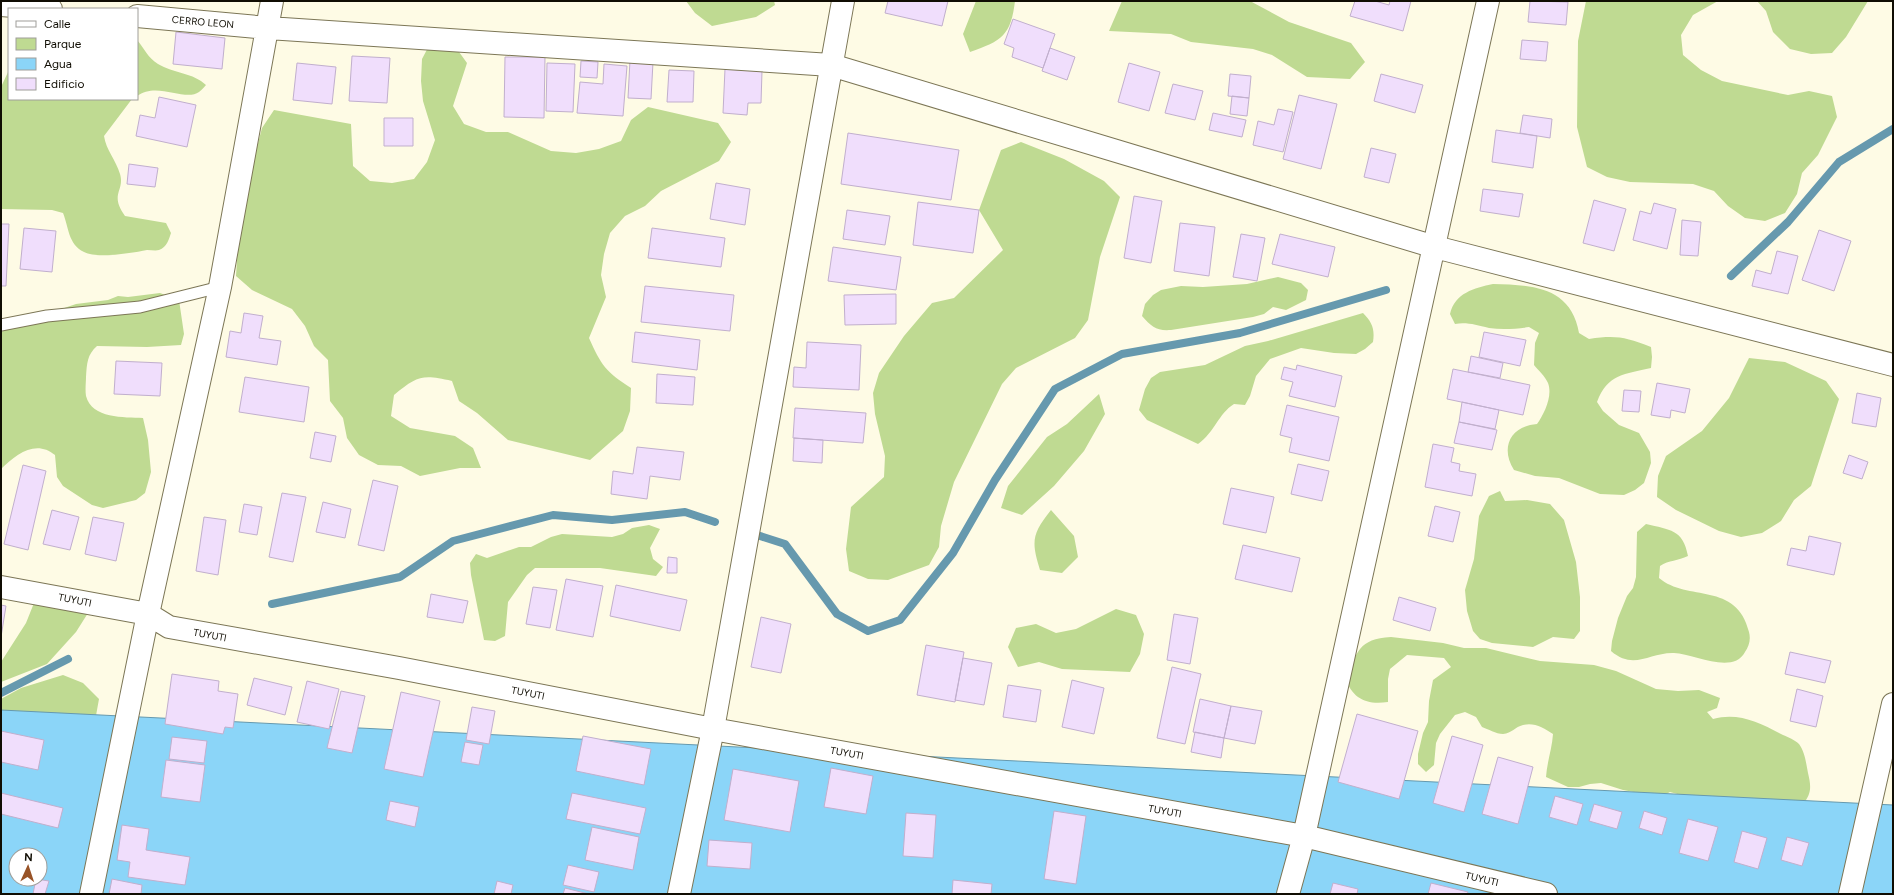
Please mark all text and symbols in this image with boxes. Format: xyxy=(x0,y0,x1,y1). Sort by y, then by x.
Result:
legend xyxy=(8,8,138,100)
street label: CERRO LEON xyxy=(171,13,235,31)
text: Calle xyxy=(44,17,71,31)
text: Parque xyxy=(44,37,82,51)
text: Agua xyxy=(44,57,72,71)
text: Edificio xyxy=(44,77,84,91)
street label: TUYUTI xyxy=(57,590,93,610)
street label: TUYUTI xyxy=(192,626,228,644)
street label: TUYUTI xyxy=(510,683,546,703)
street label: TUYUTI xyxy=(829,744,865,762)
street label: TUYUTI xyxy=(1147,802,1183,820)
north arrow xyxy=(8,847,48,887)
text: N xyxy=(24,851,33,864)
street label: TUYUTI xyxy=(1464,869,1500,889)

